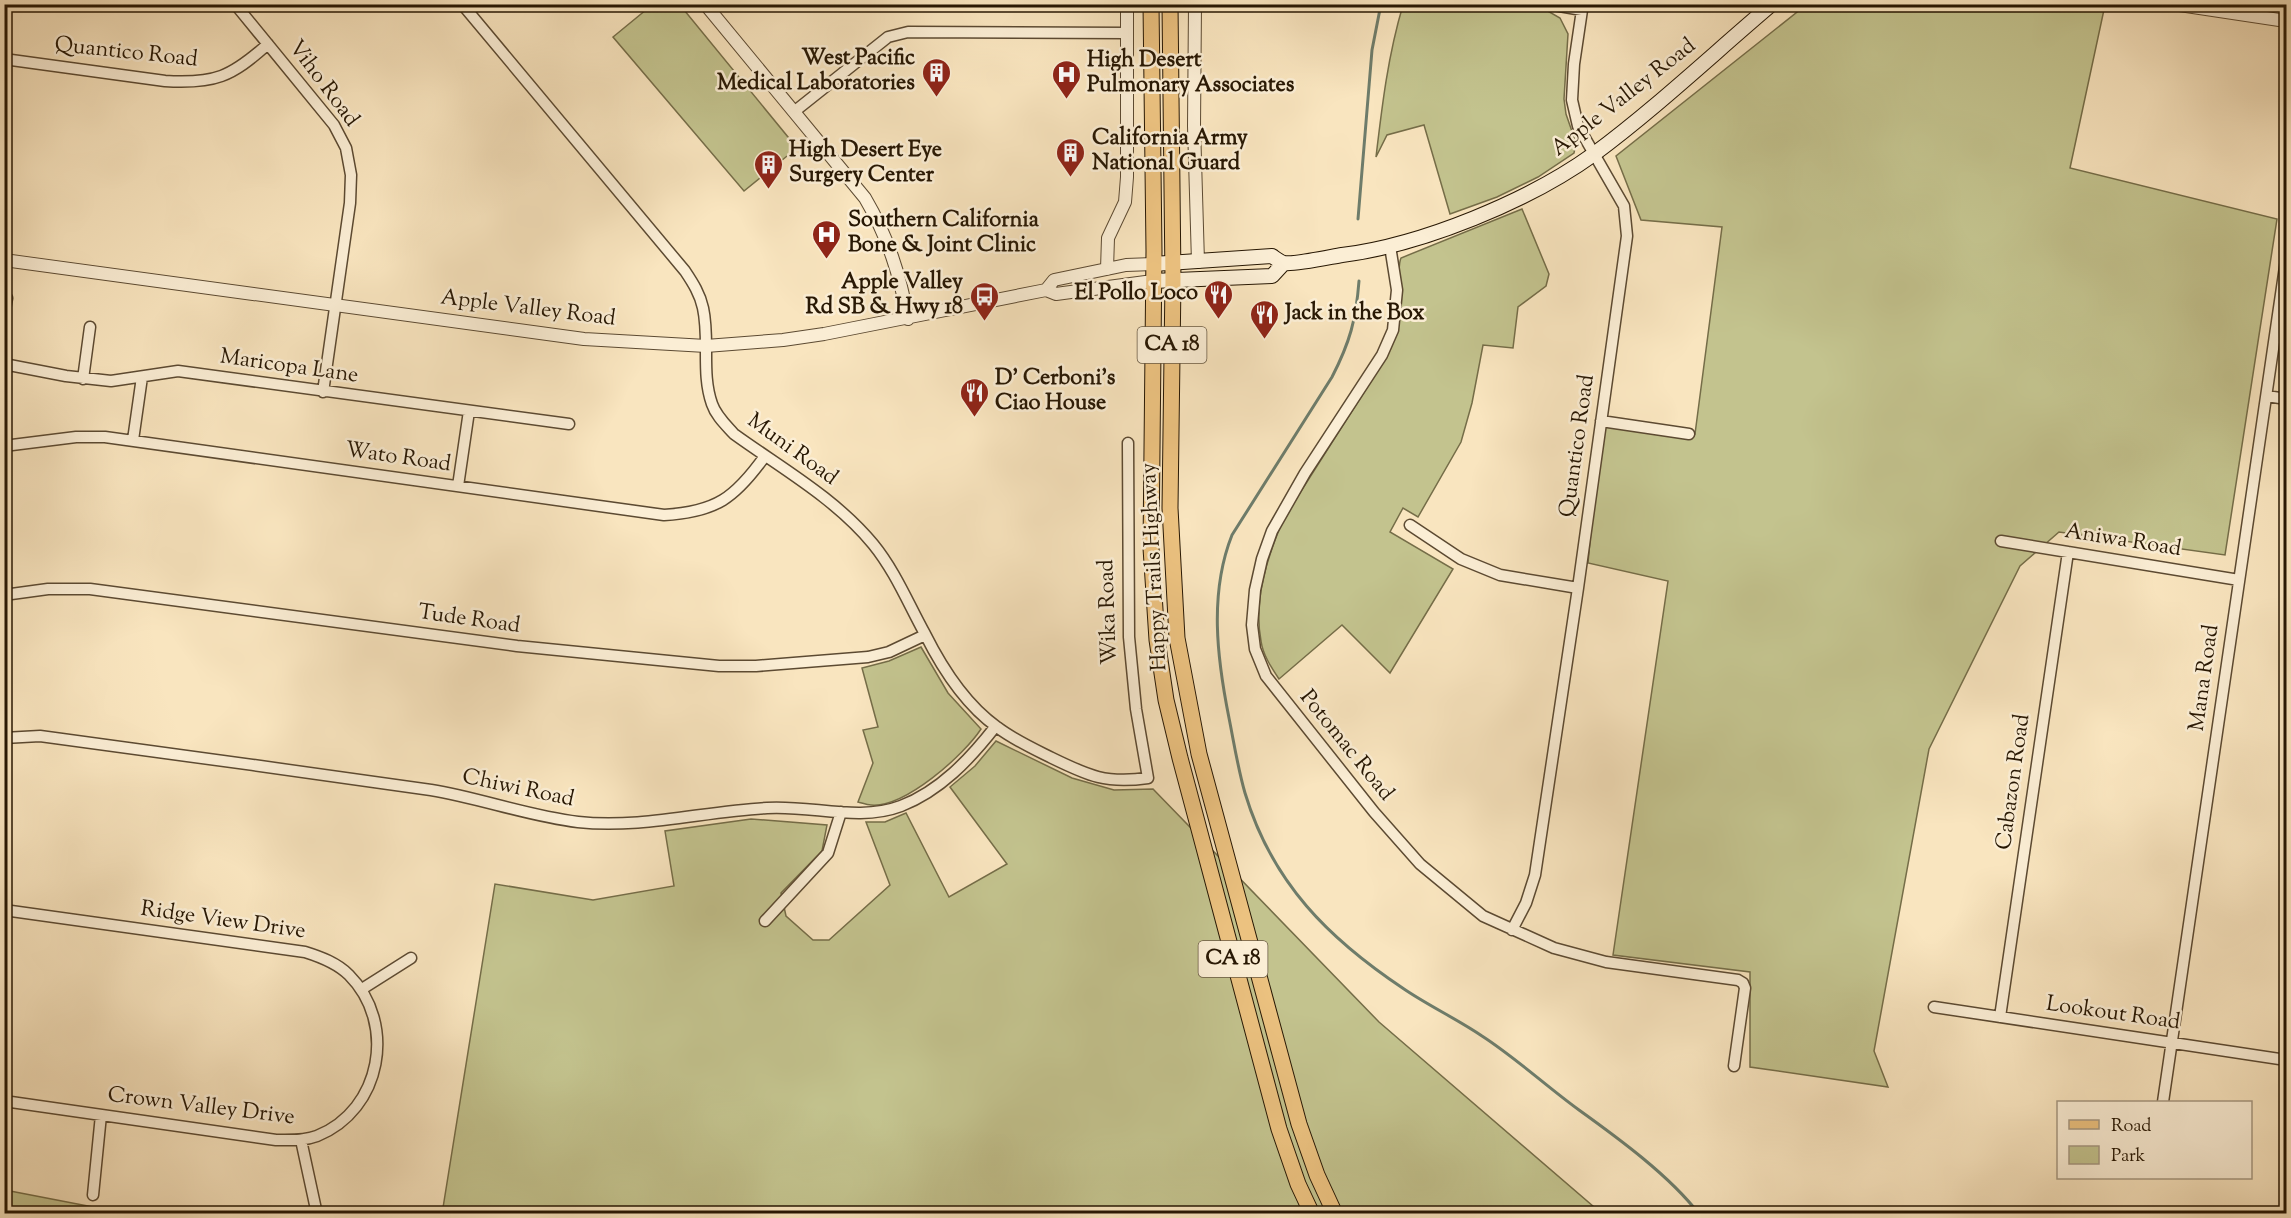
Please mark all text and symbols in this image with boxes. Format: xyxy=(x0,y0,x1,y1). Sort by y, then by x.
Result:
street label: Quantico Road xyxy=(53,30,199,76)
street label: Apple Valley Road xyxy=(1545,31,1703,165)
street label: Viho Road xyxy=(280,34,366,134)
place label: West Pacific Medical Laboratories xyxy=(717,43,915,100)
place label: High Desert Pulmonary Associates xyxy=(1087,45,1295,102)
building icon: West Pacific Medical Laboratories xyxy=(920,56,952,98)
hospital icon: High Desert Pulmonary Associates xyxy=(1050,58,1082,100)
place label: California Army National Guard xyxy=(1092,123,1248,180)
place label: High Desert Eye Surgery Center xyxy=(789,135,942,192)
building icon: California Army National Guard xyxy=(1055,136,1087,178)
building icon: High Desert Eye Surgery Center xyxy=(752,148,784,190)
place label: Southern California Bone & Joint Clinic xyxy=(848,205,1040,262)
hospital icon: Southern California Bone & Joint Clinic xyxy=(811,218,843,260)
place label: Apple Valley Rd SB & Hwy 18 xyxy=(806,267,963,324)
place label: El Pollo Loco xyxy=(1074,278,1198,310)
restaurant icon: El Pollo Loco xyxy=(1203,278,1235,320)
bus stop icon: Apple Valley Rd SB & Hwy 18 xyxy=(968,280,1000,322)
street label: Apple Valley Road xyxy=(439,282,617,336)
restaurant icon: Jack in the Box xyxy=(1248,298,1280,340)
place label: Jack in the Box xyxy=(1283,298,1425,330)
road number: CA 18 xyxy=(1138,327,1206,363)
street label: Maricopa Lane xyxy=(218,341,360,393)
place label: D' Cerboni's Ciao House xyxy=(995,363,1116,420)
street label: Quantico Road xyxy=(1552,373,1604,519)
restaurant icon: D' Cerboni's Ciao House xyxy=(958,376,990,418)
street label: Muni Road xyxy=(740,406,844,494)
street label: Wato Road xyxy=(343,435,453,481)
street label: Happy Trails Highway xyxy=(1134,462,1176,672)
street label: Aniwa Road xyxy=(2062,516,2184,566)
street label: Wika Road xyxy=(1091,559,1127,665)
street label: Tude Road xyxy=(416,597,522,643)
street label: Mana Road xyxy=(2182,622,2228,734)
street label: Potomac Road xyxy=(1291,683,1401,809)
street label: Cabazon Road xyxy=(1989,712,2039,852)
street label: Chiwi Road xyxy=(459,762,577,816)
street label: Ridge View Drive xyxy=(138,894,308,948)
road number: CA 18 xyxy=(1198,941,1268,977)
street label: Lookout Road xyxy=(2044,989,2182,1039)
street label: Crown Valley Drive xyxy=(106,1080,296,1134)
legend xyxy=(2057,1101,2252,1179)
text: Road xyxy=(2111,1114,2151,1140)
text: Park xyxy=(2111,1144,2146,1170)

